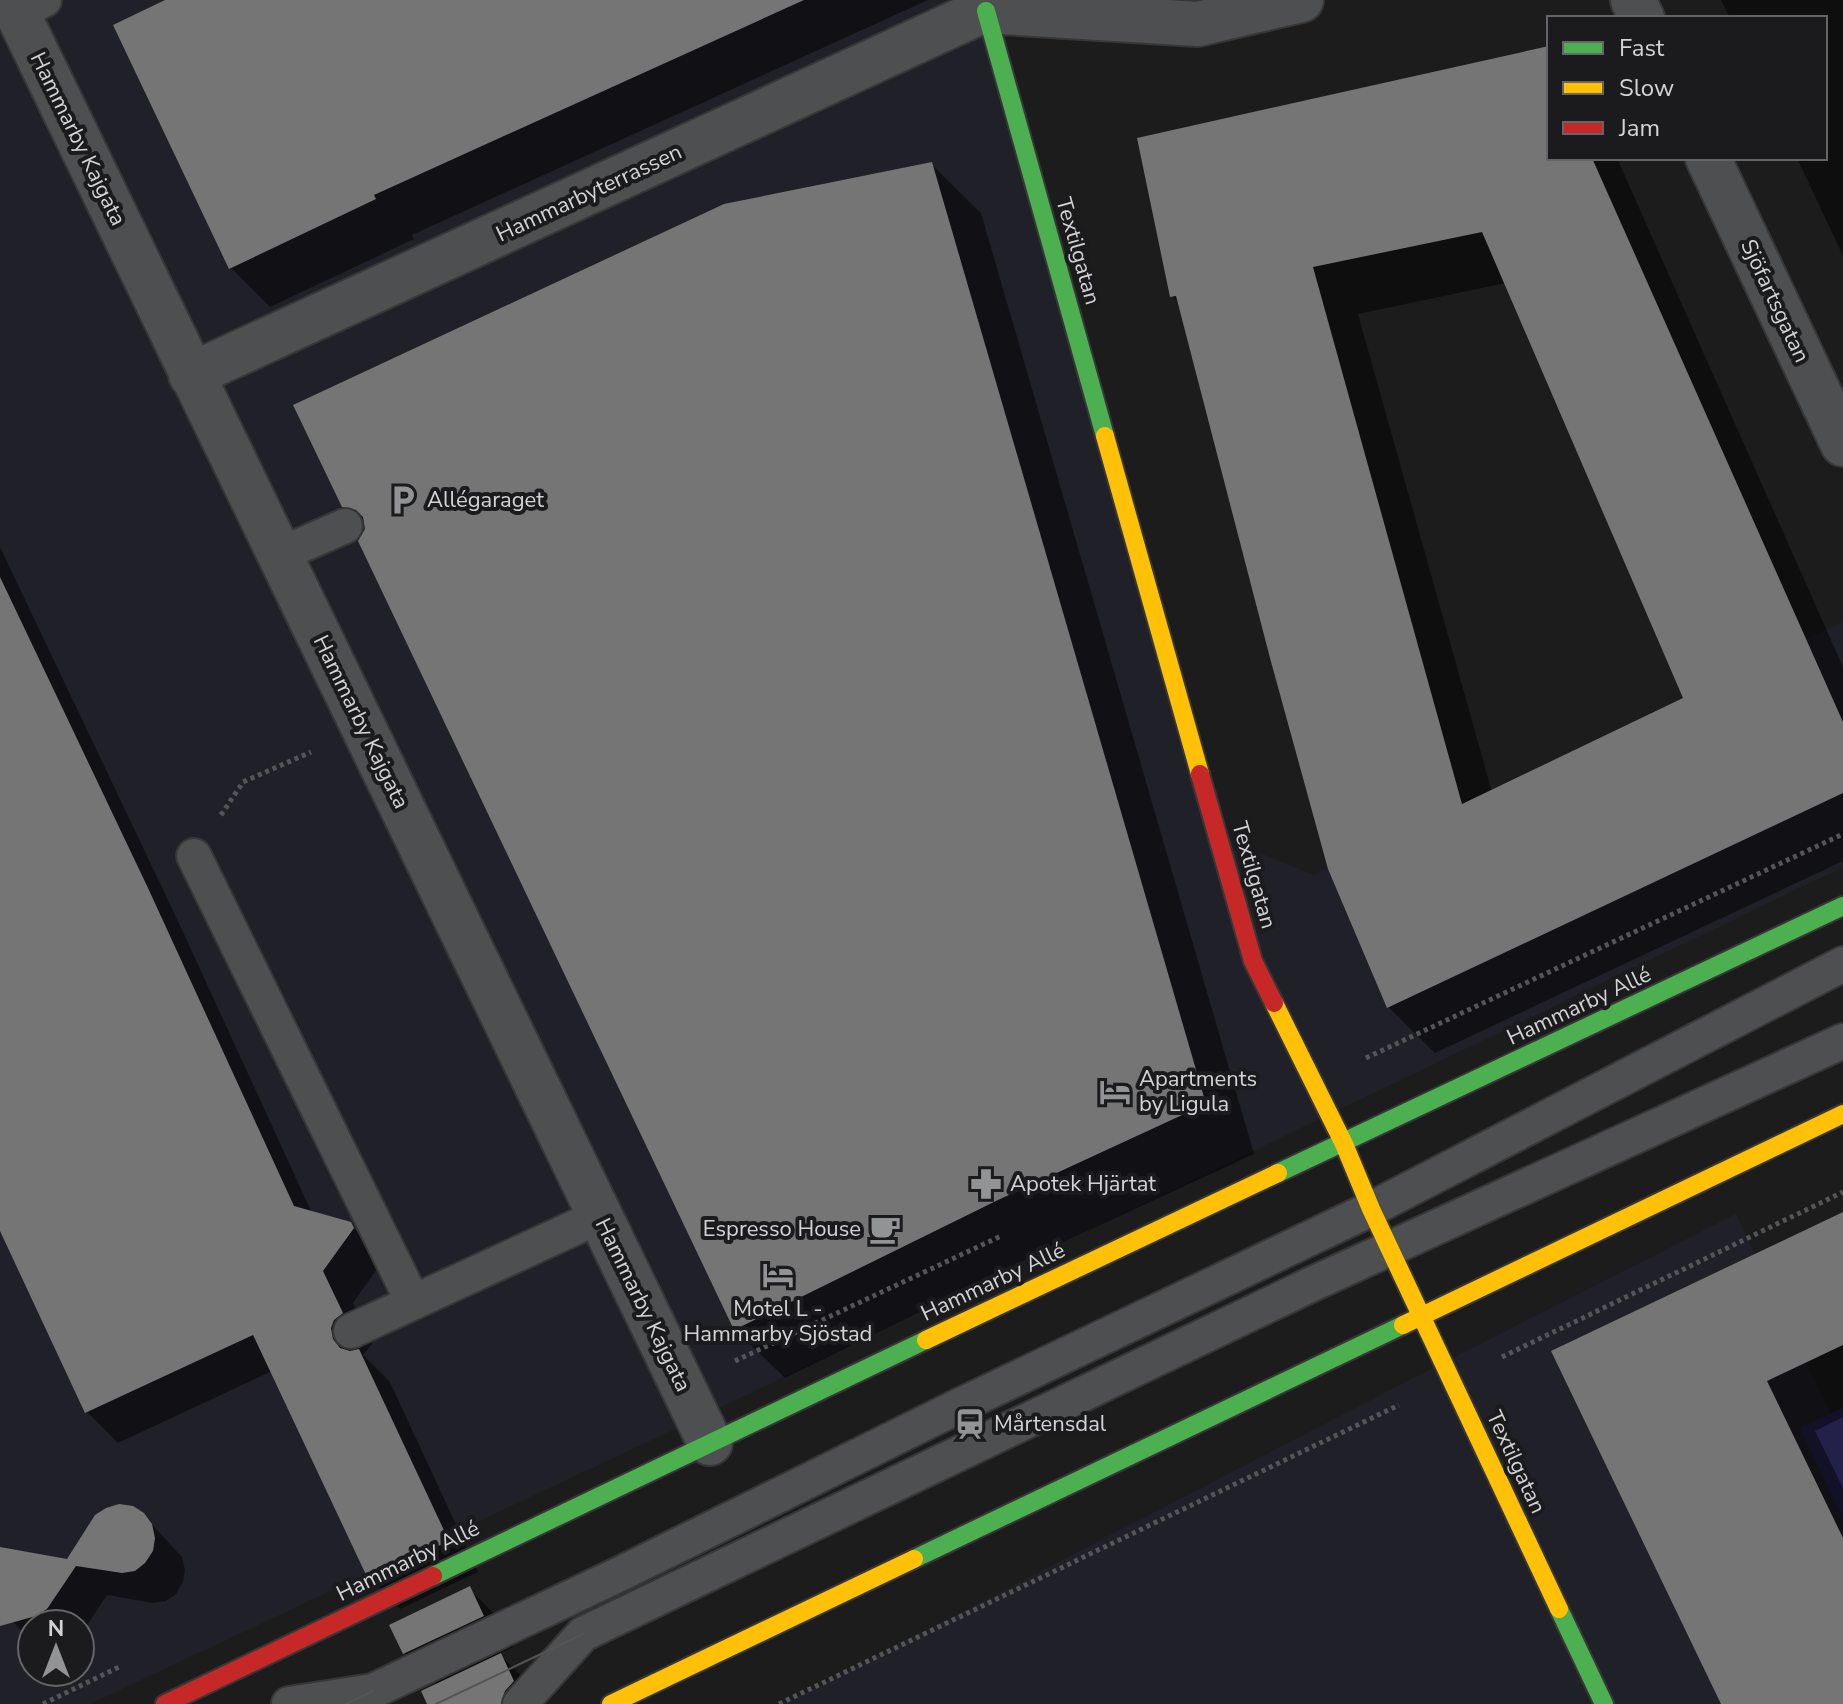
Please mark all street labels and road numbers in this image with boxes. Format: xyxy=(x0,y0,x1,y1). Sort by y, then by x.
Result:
street label: Hammarby Kajgata xyxy=(23,47,133,231)
street label: Hammarbyterrassen xyxy=(491,137,687,249)
street label: Textilgatan xyxy=(1048,194,1108,308)
street label: Sjöfartsgatan xyxy=(1733,234,1817,368)
street label: Hammarby Kajgata xyxy=(306,630,416,814)
street label: Textilgatan xyxy=(1224,818,1284,932)
street label: Hammarby Allé xyxy=(1502,959,1656,1053)
street label: Hammarby Kajgata xyxy=(588,1213,698,1397)
street label: Hammarby Allé xyxy=(916,1235,1070,1329)
street label: Textilgatan xyxy=(1479,1406,1553,1518)
street label: Hammarby Allé xyxy=(331,1513,485,1609)

